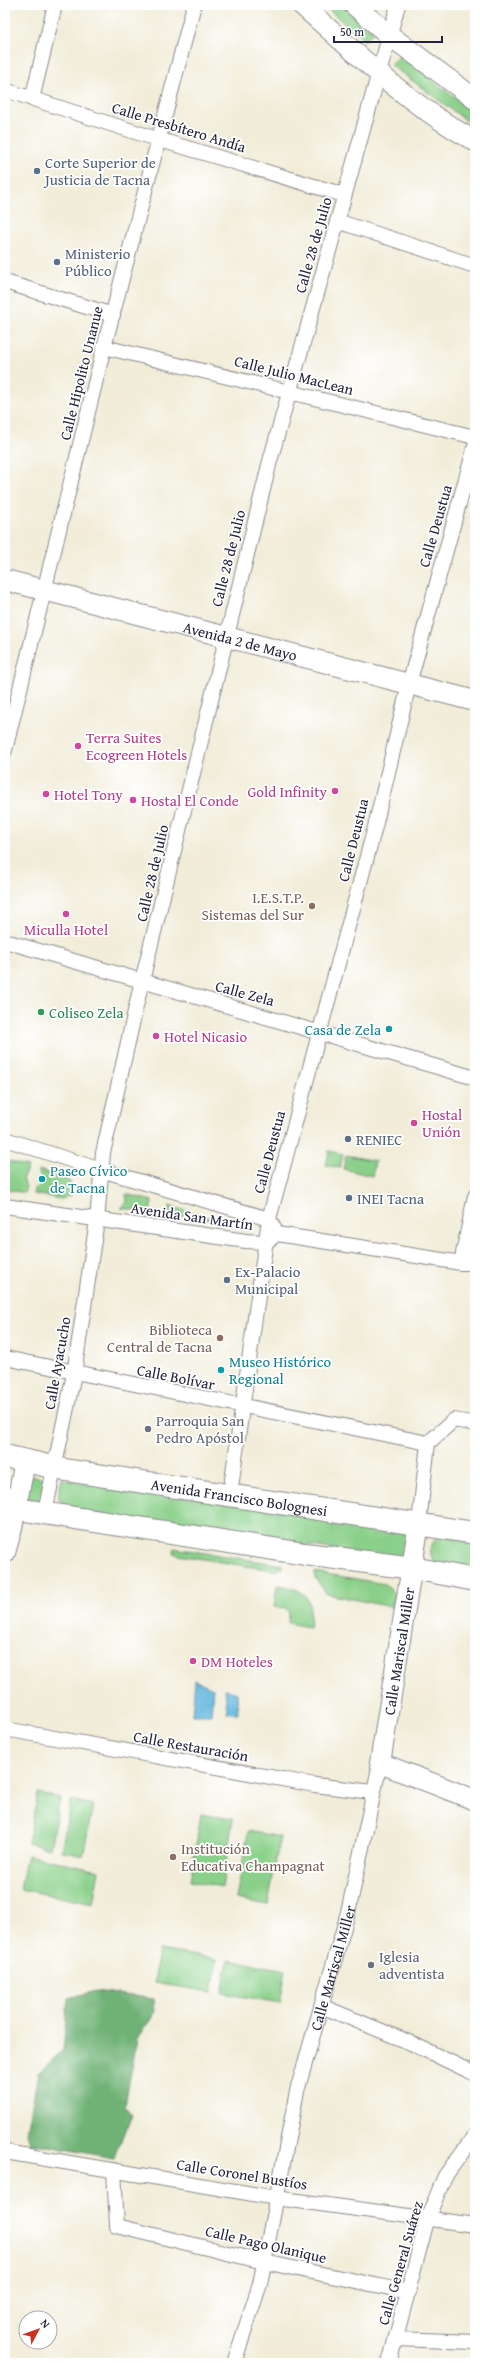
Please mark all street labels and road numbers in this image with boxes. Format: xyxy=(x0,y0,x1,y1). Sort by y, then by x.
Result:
street label: Calle Presbítero Andía xyxy=(109,97,249,157)
street label: Calle 28 de Julio xyxy=(289,194,337,295)
street label: Calle Hipolito Unanue xyxy=(54,304,108,442)
street label: Calle Julio MacLean xyxy=(232,350,356,400)
street label: Calle Deustua xyxy=(413,482,457,570)
street label: Calle 28 de Julio xyxy=(206,507,250,609)
street label: Avenida 2 de Mayo xyxy=(181,616,300,665)
street label: Calle Deustua xyxy=(333,796,373,884)
street label: Calle 28 de Julio xyxy=(131,822,173,924)
street label: Calle Zela xyxy=(213,975,277,1011)
street label: Calle Deustua xyxy=(248,1108,290,1196)
street label: Avenida San Martín xyxy=(130,1197,255,1235)
street label: Calle Ayacucho xyxy=(38,1315,76,1411)
street label: Calle Bolívar xyxy=(135,1359,217,1395)
street label: Avenida Francisco Bolognesi xyxy=(150,1473,329,1521)
street label: Calle Mariscal Miller xyxy=(379,1586,419,1716)
street label: Calle Restauración xyxy=(132,1726,251,1767)
street label: Calle Mariscal Miller xyxy=(304,1903,360,2033)
street label: Calle Coronel Bustíos xyxy=(175,2153,309,2195)
street label: Calle General Suárez xyxy=(372,2198,428,2327)
street label: Calle Pago Olanique xyxy=(203,2220,329,2268)

